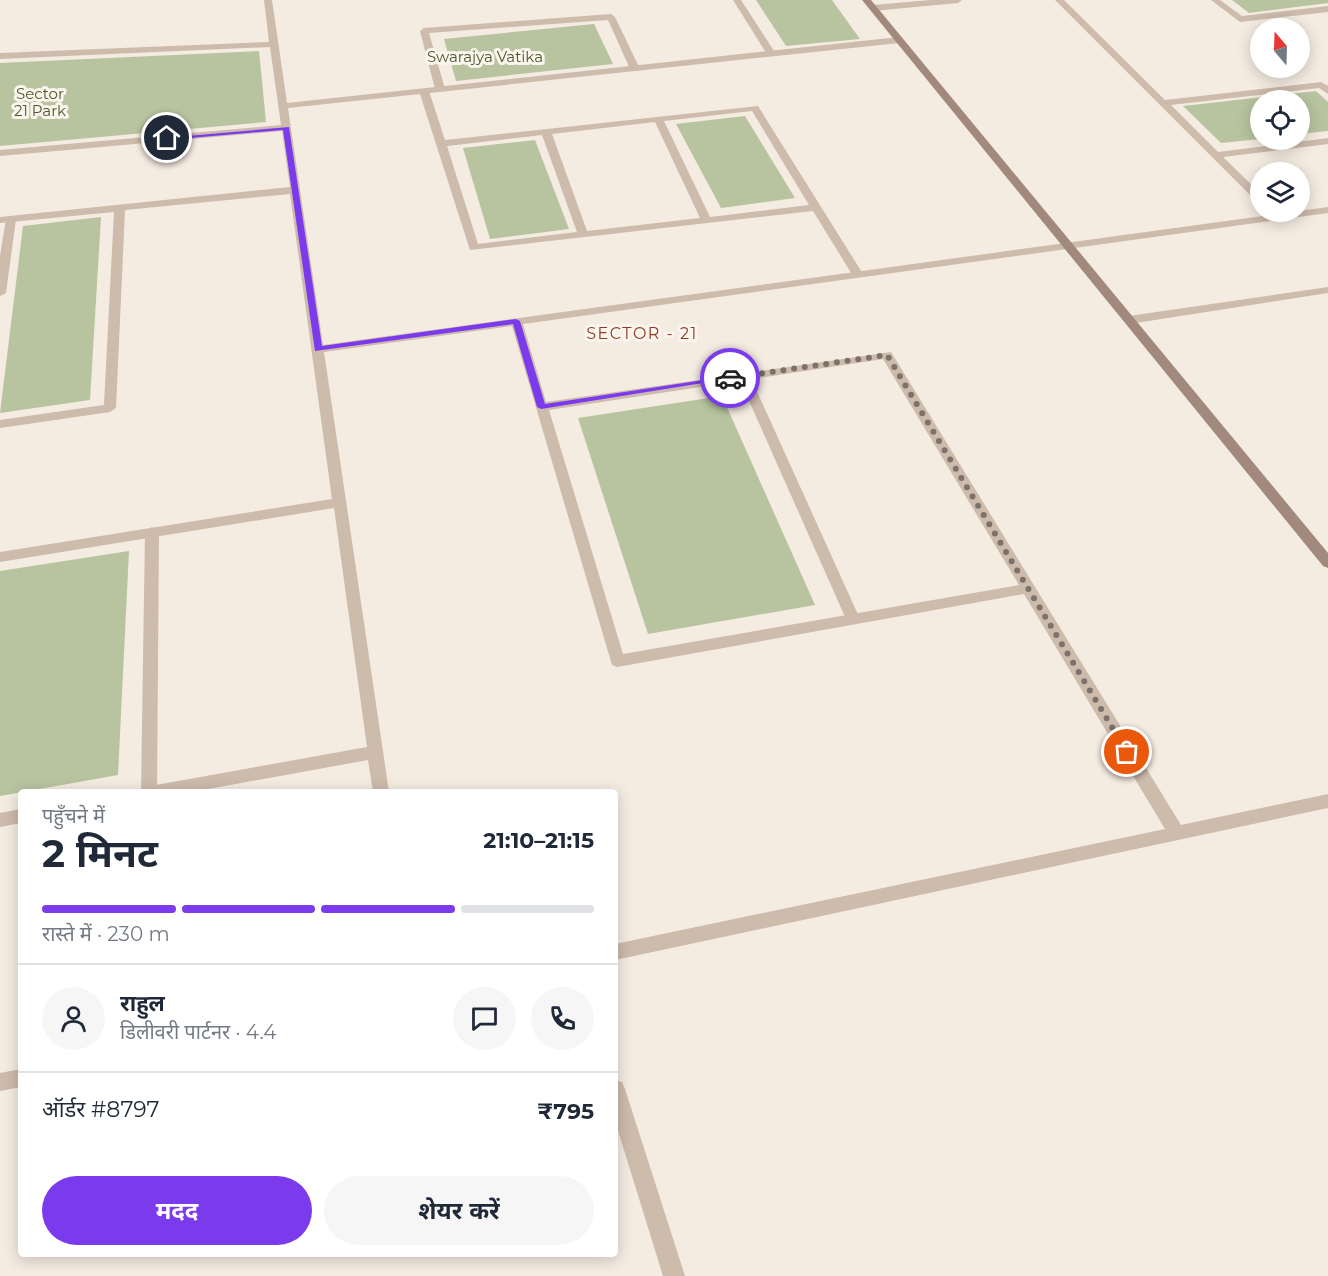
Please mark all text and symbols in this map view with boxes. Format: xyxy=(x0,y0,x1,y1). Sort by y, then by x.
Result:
north arrow xyxy=(1250,18,1310,78)
map controls xyxy=(1250,18,1310,222)
park label: Swarajya Vatika xyxy=(427,47,543,66)
park label: Sector 21 Park xyxy=(14,84,66,120)
button: locate xyxy=(1250,90,1310,150)
pin xyxy=(141,112,192,163)
icon: home xyxy=(150,121,183,154)
button: layers xyxy=(1250,162,1310,222)
district label: SECTOR - 21 xyxy=(586,324,698,343)
courier xyxy=(700,348,760,408)
icon: car xyxy=(714,362,747,395)
pin xyxy=(1101,726,1152,777)
icon: bag xyxy=(1110,735,1143,768)
text: पहुँचने में xyxy=(42,804,105,828)
text: 21:10–21:15 xyxy=(483,827,594,854)
text: 2 मिनट xyxy=(42,829,158,877)
text: रास्ते में · 230 m xyxy=(42,922,170,946)
button: person xyxy=(42,987,105,1050)
button: chat xyxy=(453,987,516,1050)
button: phone xyxy=(531,987,594,1050)
text: राहुल xyxy=(120,990,165,1017)
text: डिलीवरी पार्टनर · 4.4 xyxy=(120,1020,277,1044)
text: ऑर्डर #8797 xyxy=(42,1096,160,1123)
text: ₹795 xyxy=(537,1098,594,1125)
button: मदद xyxy=(42,1176,312,1245)
button: शेयर करें xyxy=(324,1176,594,1245)

